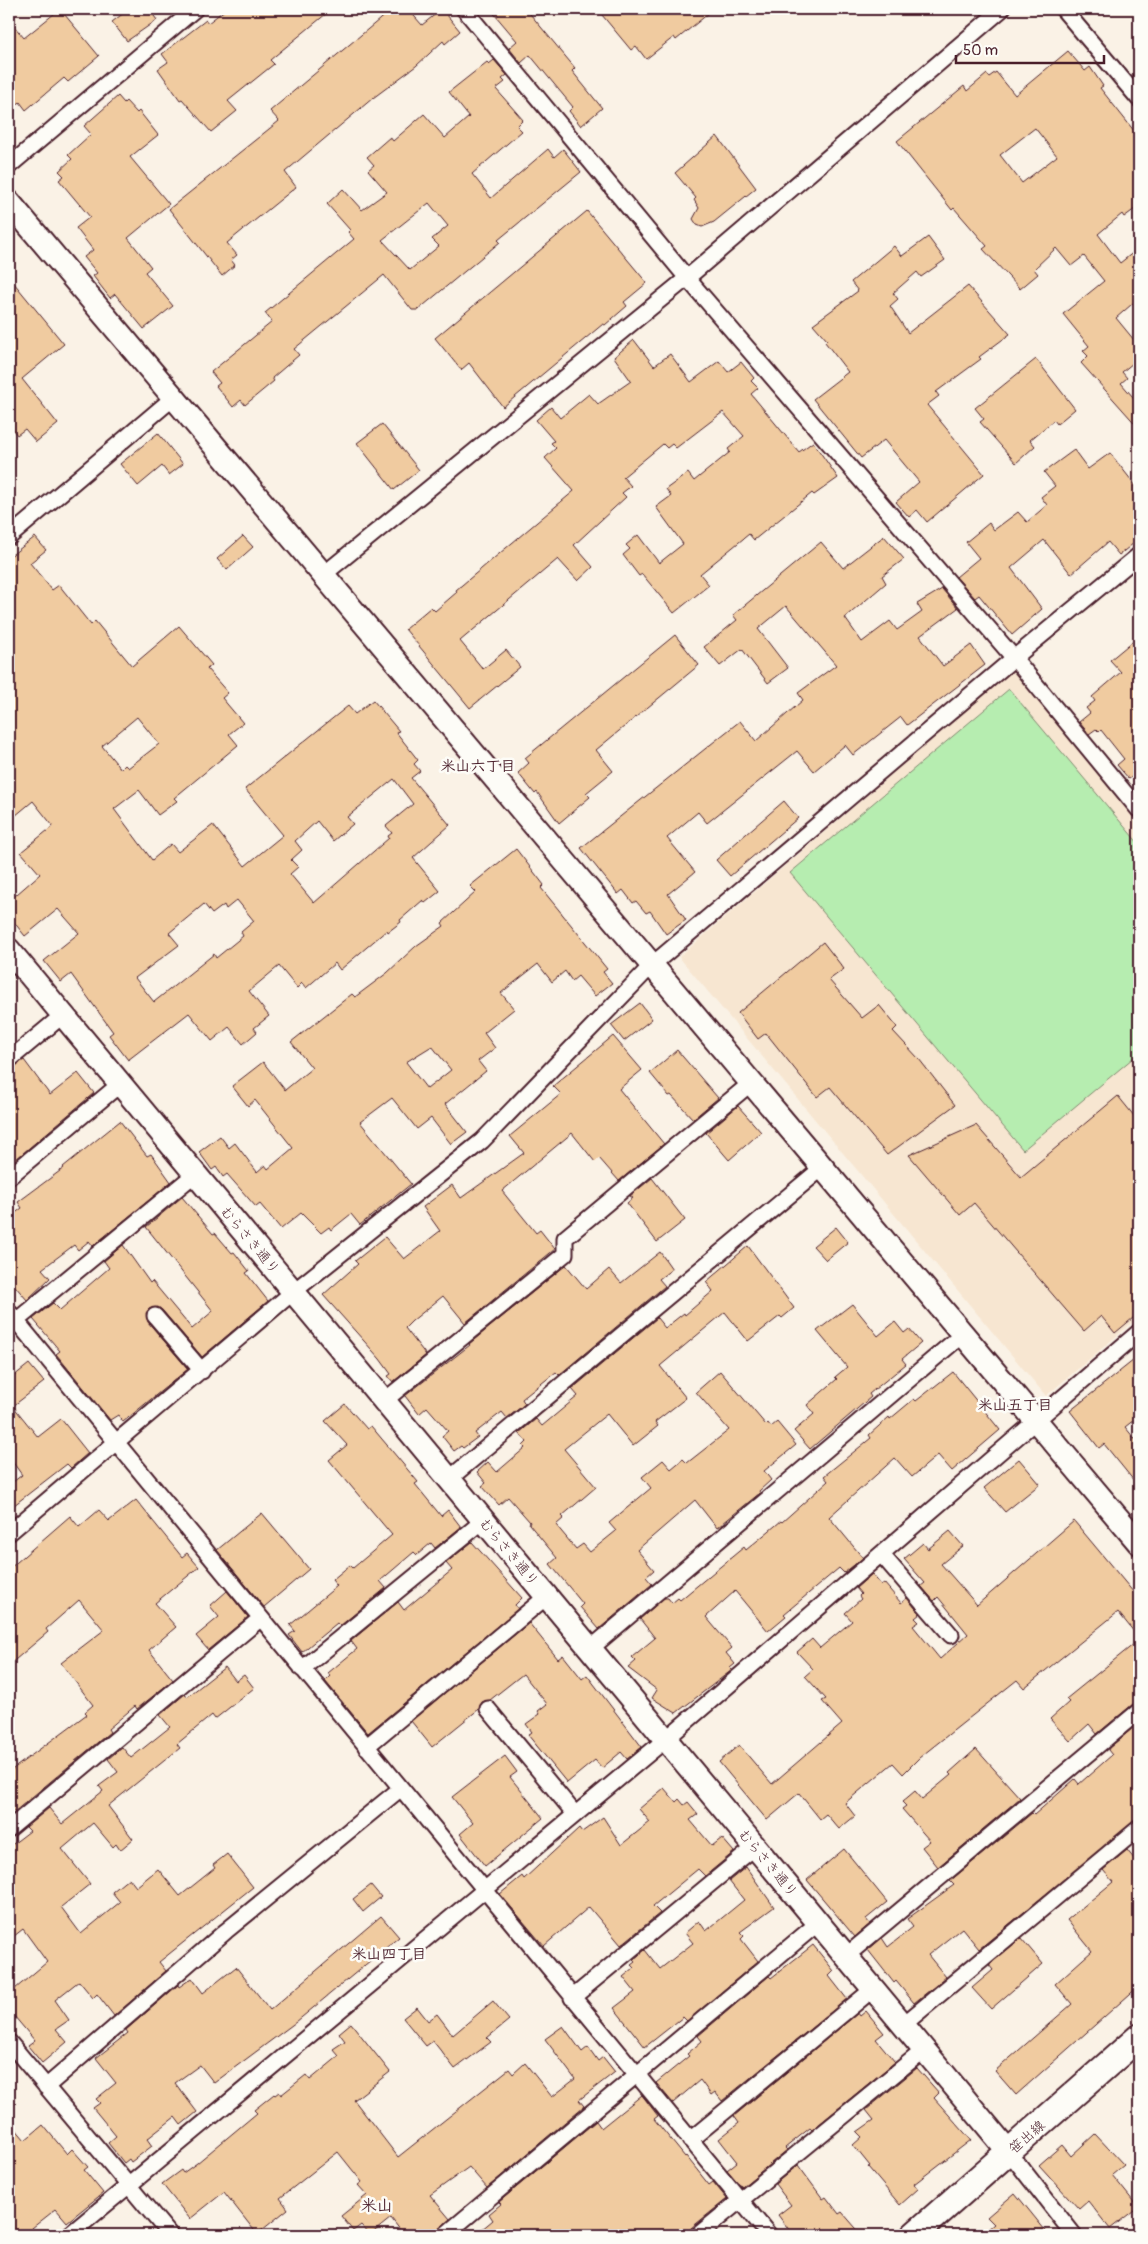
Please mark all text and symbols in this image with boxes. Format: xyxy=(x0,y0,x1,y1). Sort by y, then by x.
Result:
scale bar xyxy=(956,32,1103,64)
text: 50 m xyxy=(963,41,998,60)
district label: 米山六丁目 xyxy=(440,757,516,776)
street label: むらさき通り xyxy=(217,1203,283,1277)
district label: 米山五丁目 xyxy=(977,1396,1053,1415)
street label: むらさき通り xyxy=(476,1515,542,1589)
street label: むらさき通り xyxy=(735,1826,801,1900)
district label: 米山四丁目 xyxy=(351,1945,427,1964)
street label: 笹出線 xyxy=(1006,2117,1048,2157)
district label: 米山 xyxy=(361,2196,393,2216)

